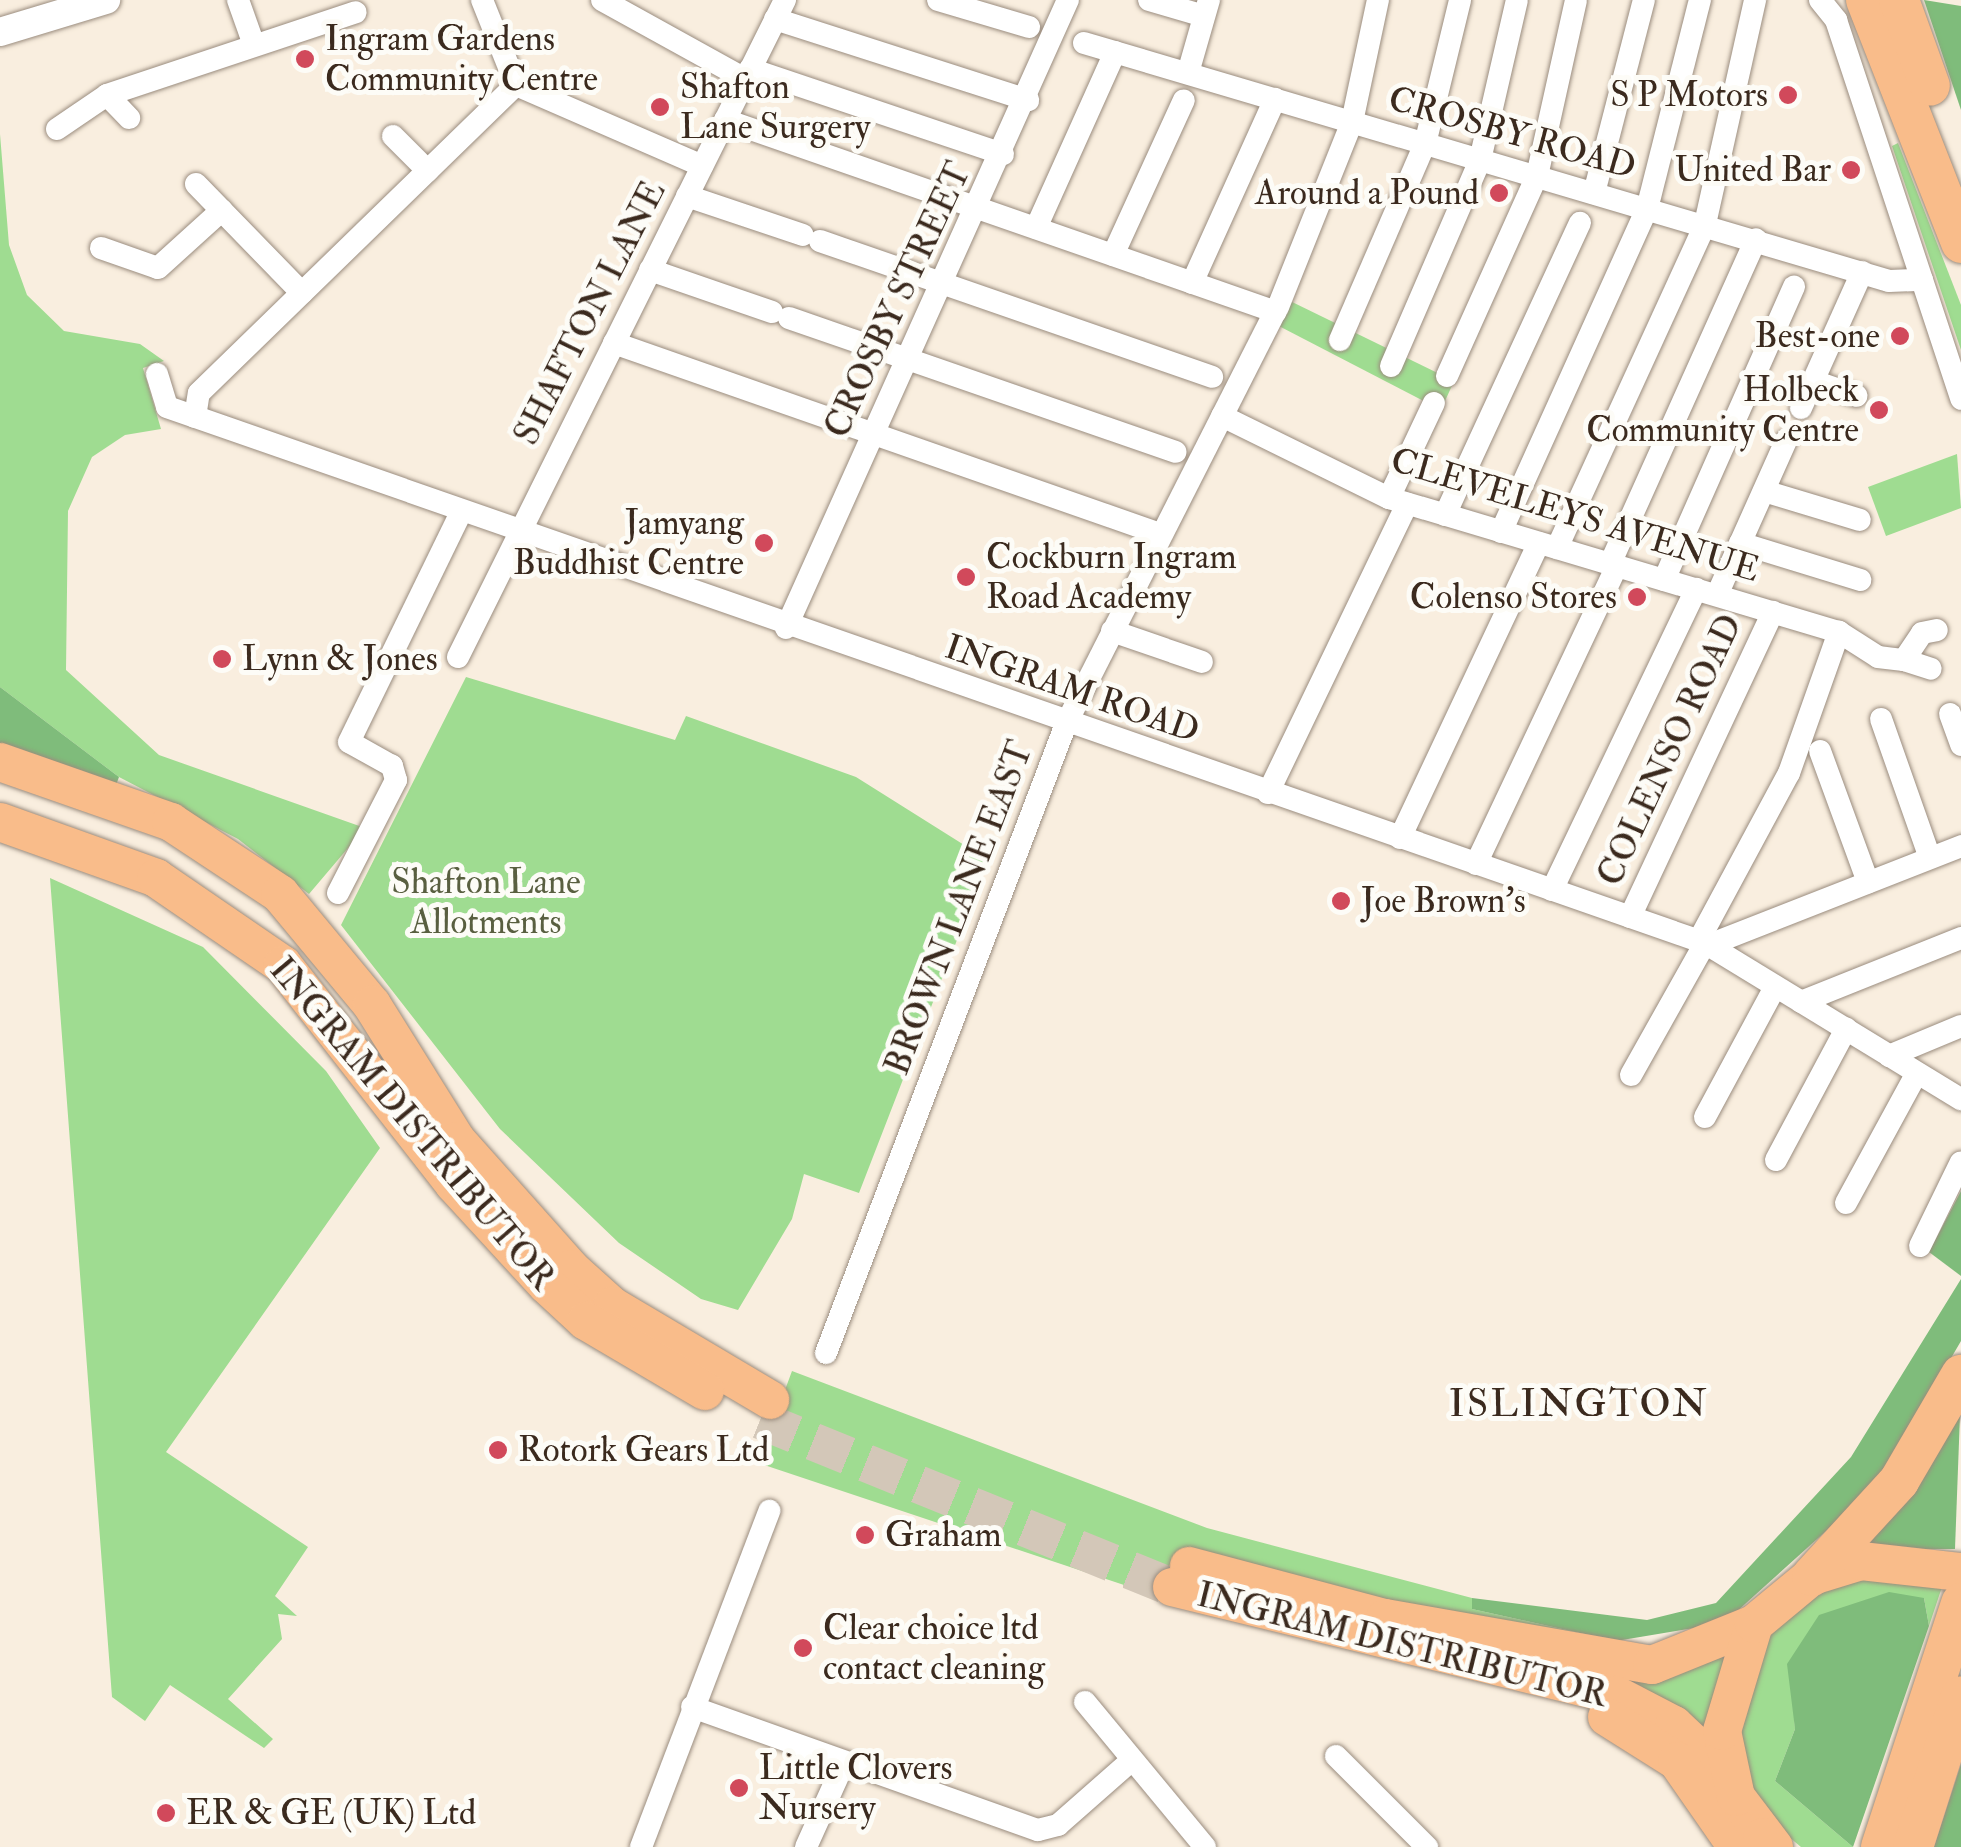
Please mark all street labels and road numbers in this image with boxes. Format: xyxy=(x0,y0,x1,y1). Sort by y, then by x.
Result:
street label: CROSBY ROAD xyxy=(1384,78,1640,188)
street label: CROSBY STREET xyxy=(816,156,980,444)
street label: SHAFTON LANE xyxy=(505,174,675,452)
street label: CLEVELEYS AVENUE xyxy=(1386,439,1764,591)
street label: COLENSO ROAD xyxy=(1589,608,1751,892)
street label: INGRAM ROAD xyxy=(939,626,1205,752)
street label: BROWN LANE EAST xyxy=(876,735,1042,1081)
street label: INGRAM DISTRIBUTOR xyxy=(261,949,563,1299)
street label: INGRAM DISTRIBUTOR xyxy=(1193,1574,1611,1716)

